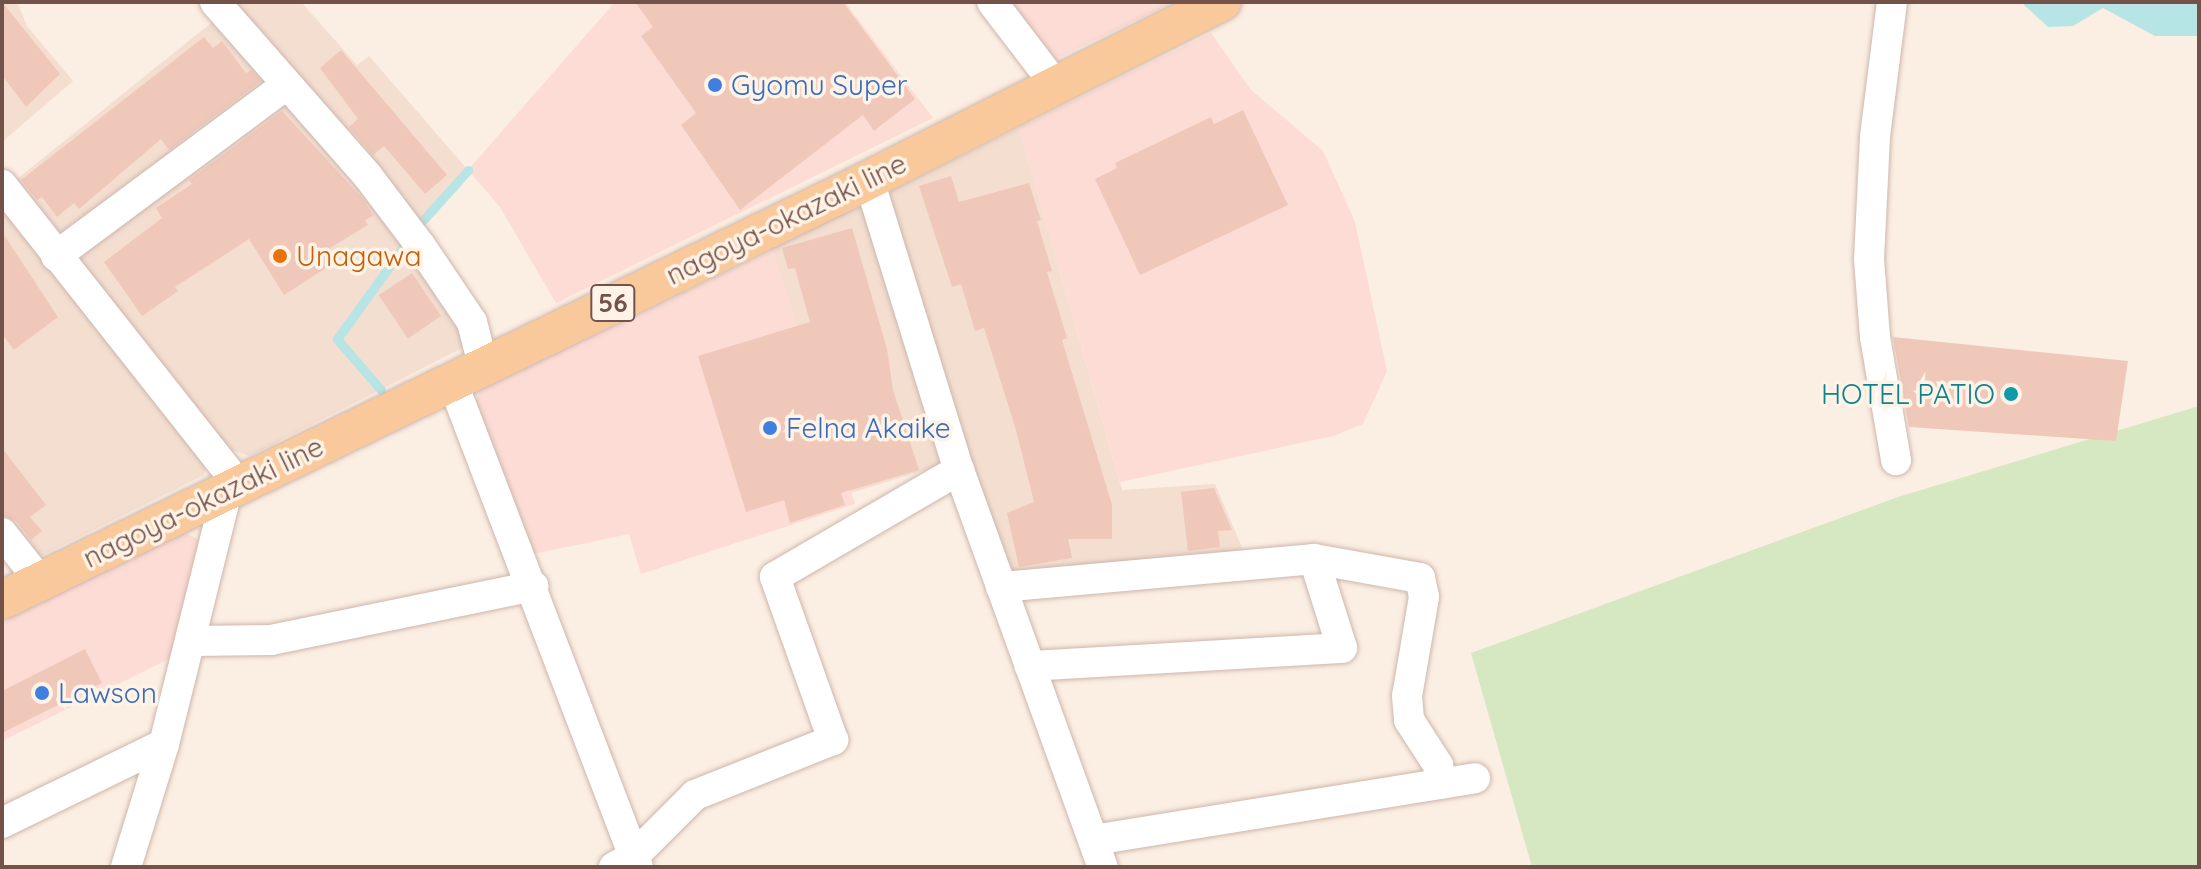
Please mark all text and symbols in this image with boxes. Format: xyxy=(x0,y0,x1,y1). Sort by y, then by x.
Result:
place label: Gyomu Super xyxy=(731,68,907,102)
marker: Gyomu Super xyxy=(706,76,724,94)
street label: nagoya-okazaki line xyxy=(660,146,912,292)
place label: Unagawa xyxy=(296,239,421,273)
marker: Unagawa xyxy=(271,247,289,265)
road number: 56 xyxy=(589,281,637,325)
place label: HOTEL PATIO xyxy=(1821,377,1995,411)
marker: HOTEL PATIO xyxy=(2002,385,2020,403)
place label: Felna Akaike xyxy=(786,411,951,445)
marker: Felna Akaike xyxy=(761,419,779,437)
street label: nagoya-okazaki line xyxy=(77,429,329,575)
place label: Lawson xyxy=(58,676,157,710)
marker: Lawson xyxy=(33,684,51,702)

